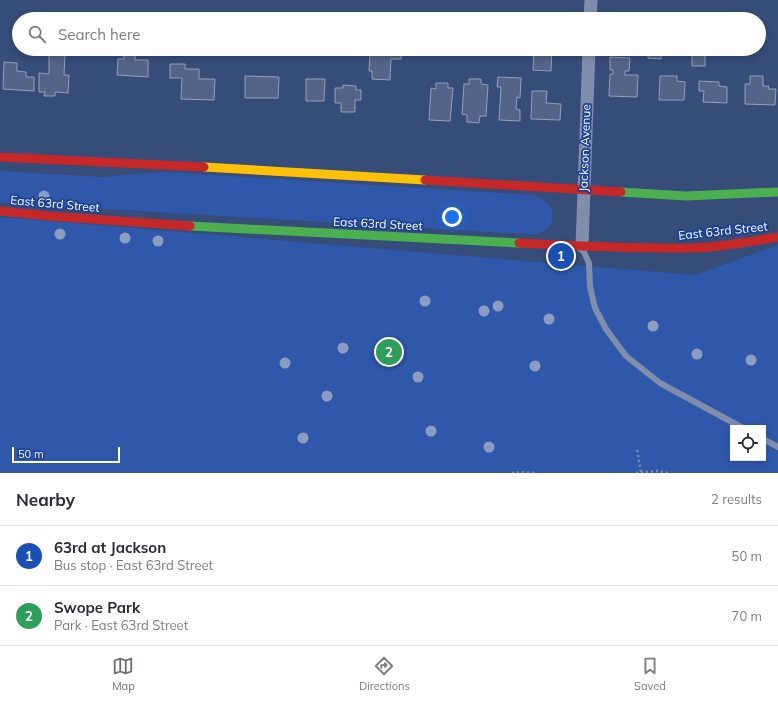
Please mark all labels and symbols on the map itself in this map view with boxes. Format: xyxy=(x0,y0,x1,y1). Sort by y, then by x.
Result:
street label: Jackson Avenue xyxy=(575,104,594,192)
street label: East 63rd Street xyxy=(10,192,100,215)
your location xyxy=(442,207,462,227)
street label: East 63rd Street xyxy=(333,214,423,233)
street label: East 63rd Street xyxy=(678,218,768,243)
pin: 1 xyxy=(548,241,574,271)
pin: 2 xyxy=(376,337,402,367)
scale bar xyxy=(12,445,120,464)

